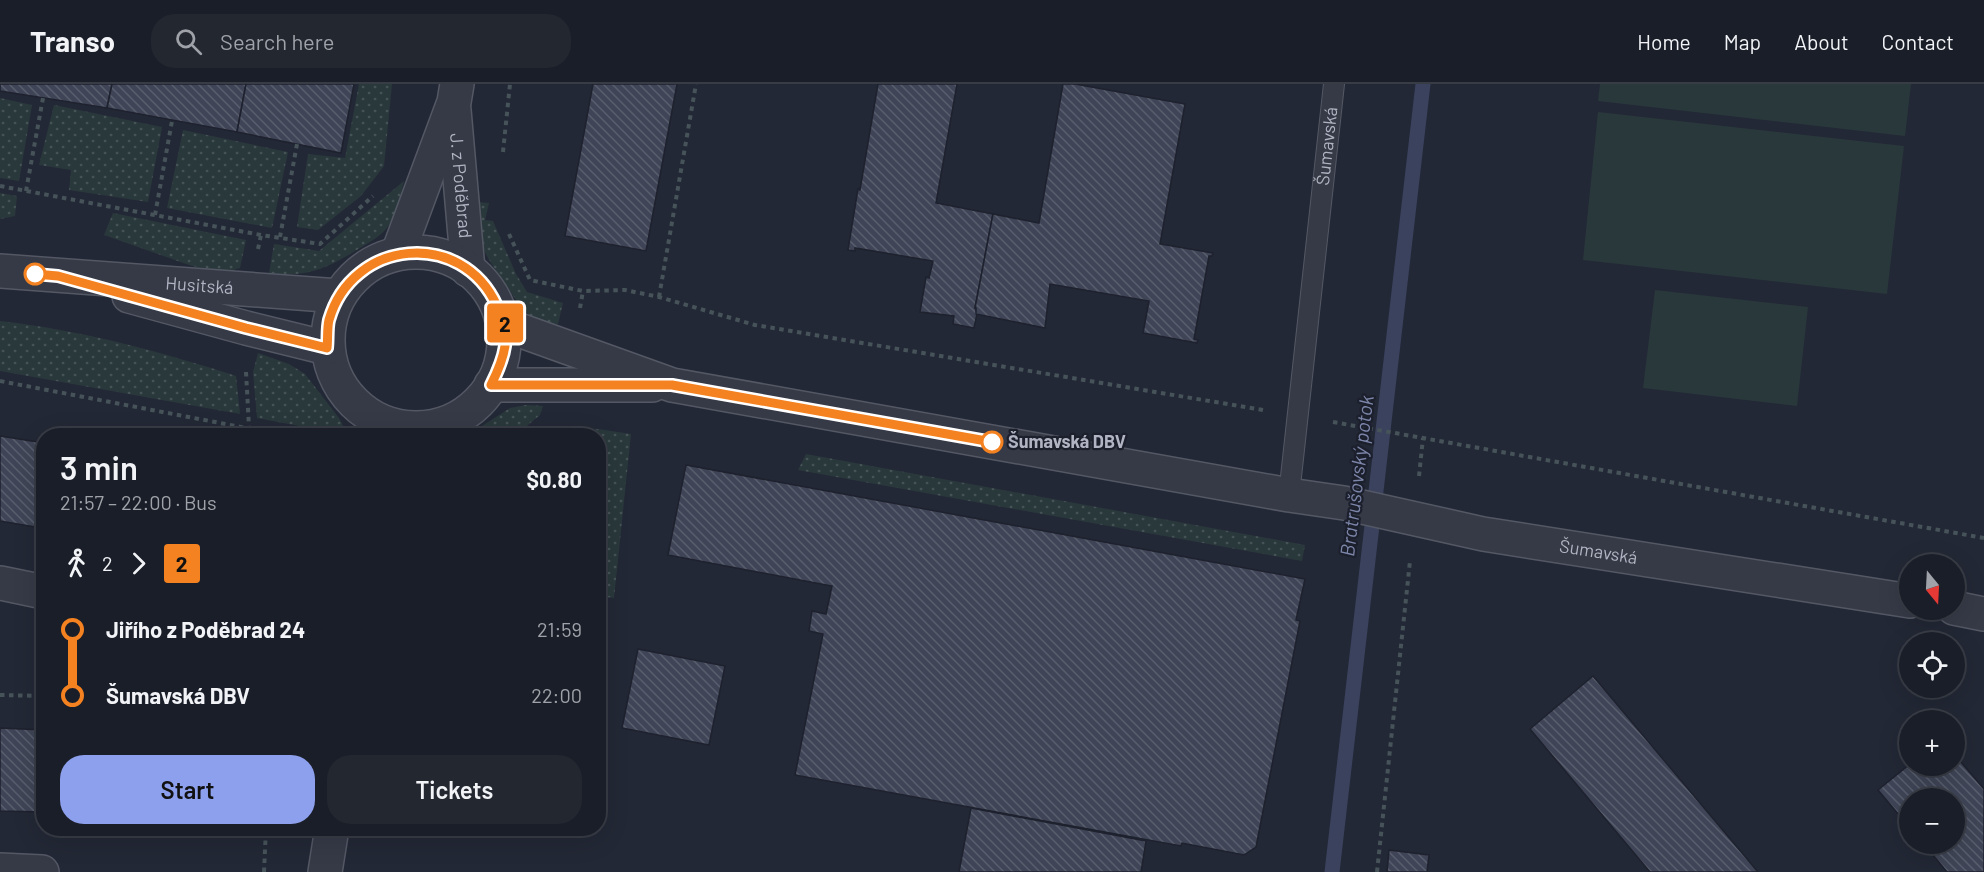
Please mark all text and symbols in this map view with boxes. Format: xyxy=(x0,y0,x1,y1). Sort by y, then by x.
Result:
search box xyxy=(151,14,571,68)
text: Transo xyxy=(30,24,115,58)
icon: search xyxy=(172,25,205,58)
text: Search here xyxy=(220,28,334,54)
text: Home xyxy=(1637,29,1691,54)
text: Map xyxy=(1724,29,1761,54)
text: About xyxy=(1794,29,1849,54)
text: Contact xyxy=(1882,29,1954,54)
street label: Šumavská xyxy=(1311,106,1341,186)
street label: J. z Poděbrad xyxy=(446,132,477,239)
unlabelled marker xyxy=(24,263,46,285)
street label: Husitská xyxy=(165,271,234,298)
line badge: 2 xyxy=(486,304,524,342)
text: 2 xyxy=(499,311,511,336)
water label: Bratrušovský potok xyxy=(1334,394,1378,558)
place label: Šumavská DBV xyxy=(1008,430,1126,452)
marker: Šumavská DBV xyxy=(981,431,1003,453)
text: 3 min xyxy=(60,447,138,487)
text: $0.80 xyxy=(526,466,582,492)
text: 21:57 – 22:00 · Bus xyxy=(60,490,217,514)
street label: Šumavská xyxy=(1558,534,1639,568)
icon: walk xyxy=(60,547,93,580)
icon: forward xyxy=(122,547,155,580)
text: 2 xyxy=(102,551,113,575)
text: 2 xyxy=(176,551,188,576)
north arrow xyxy=(1899,554,1965,620)
map controls xyxy=(1899,554,1965,854)
text: Jiřího z Poděbrad 24 xyxy=(106,616,305,642)
text: 21:59 xyxy=(537,617,582,641)
button: locate xyxy=(1899,632,1965,698)
text: Šumavská DBV xyxy=(106,682,250,708)
text: 22:00 xyxy=(531,683,582,707)
button: + xyxy=(1899,710,1965,776)
button: Start xyxy=(60,755,315,824)
button: Tickets xyxy=(327,755,582,824)
button: − xyxy=(1899,788,1965,854)

